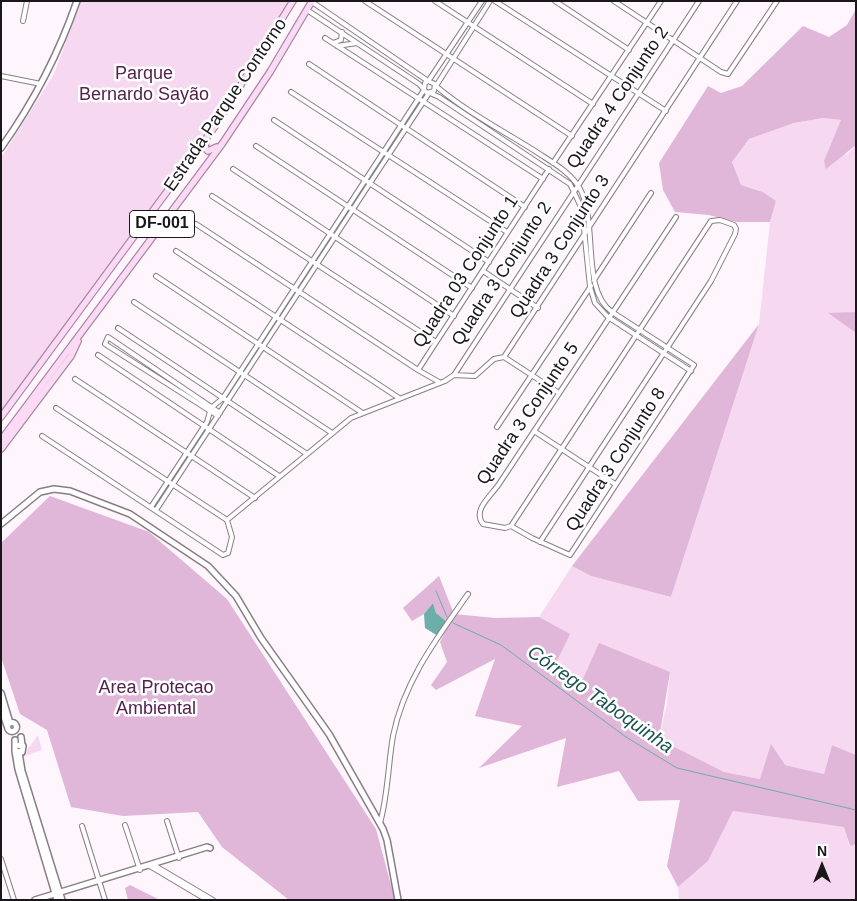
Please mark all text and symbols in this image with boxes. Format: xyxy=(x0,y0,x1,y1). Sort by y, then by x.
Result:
street label: Estrada Parque Contorno xyxy=(160,14,292,196)
street label: Quadra 4 Conjunto 2 xyxy=(562,23,674,173)
park label: Parque Bernardo Sayão xyxy=(79,63,209,106)
street label: Quadra 3 Conjunto 3 xyxy=(505,171,615,323)
street label: Quadra 03 Conjunto 1 xyxy=(409,192,523,352)
street label: Quadra 3 Conjunto 2 xyxy=(447,198,557,350)
road number: DF-001 xyxy=(130,210,194,238)
street label: Quadra 3 Conjunto 5 xyxy=(472,339,584,489)
street label: Quadra 3 Conjunto 8 xyxy=(561,384,671,536)
water label: Córrego Taboquinha xyxy=(523,641,677,759)
park label: Area Protecao Ambiental xyxy=(98,677,214,720)
north arrow xyxy=(797,841,847,891)
text: N xyxy=(817,843,827,859)

